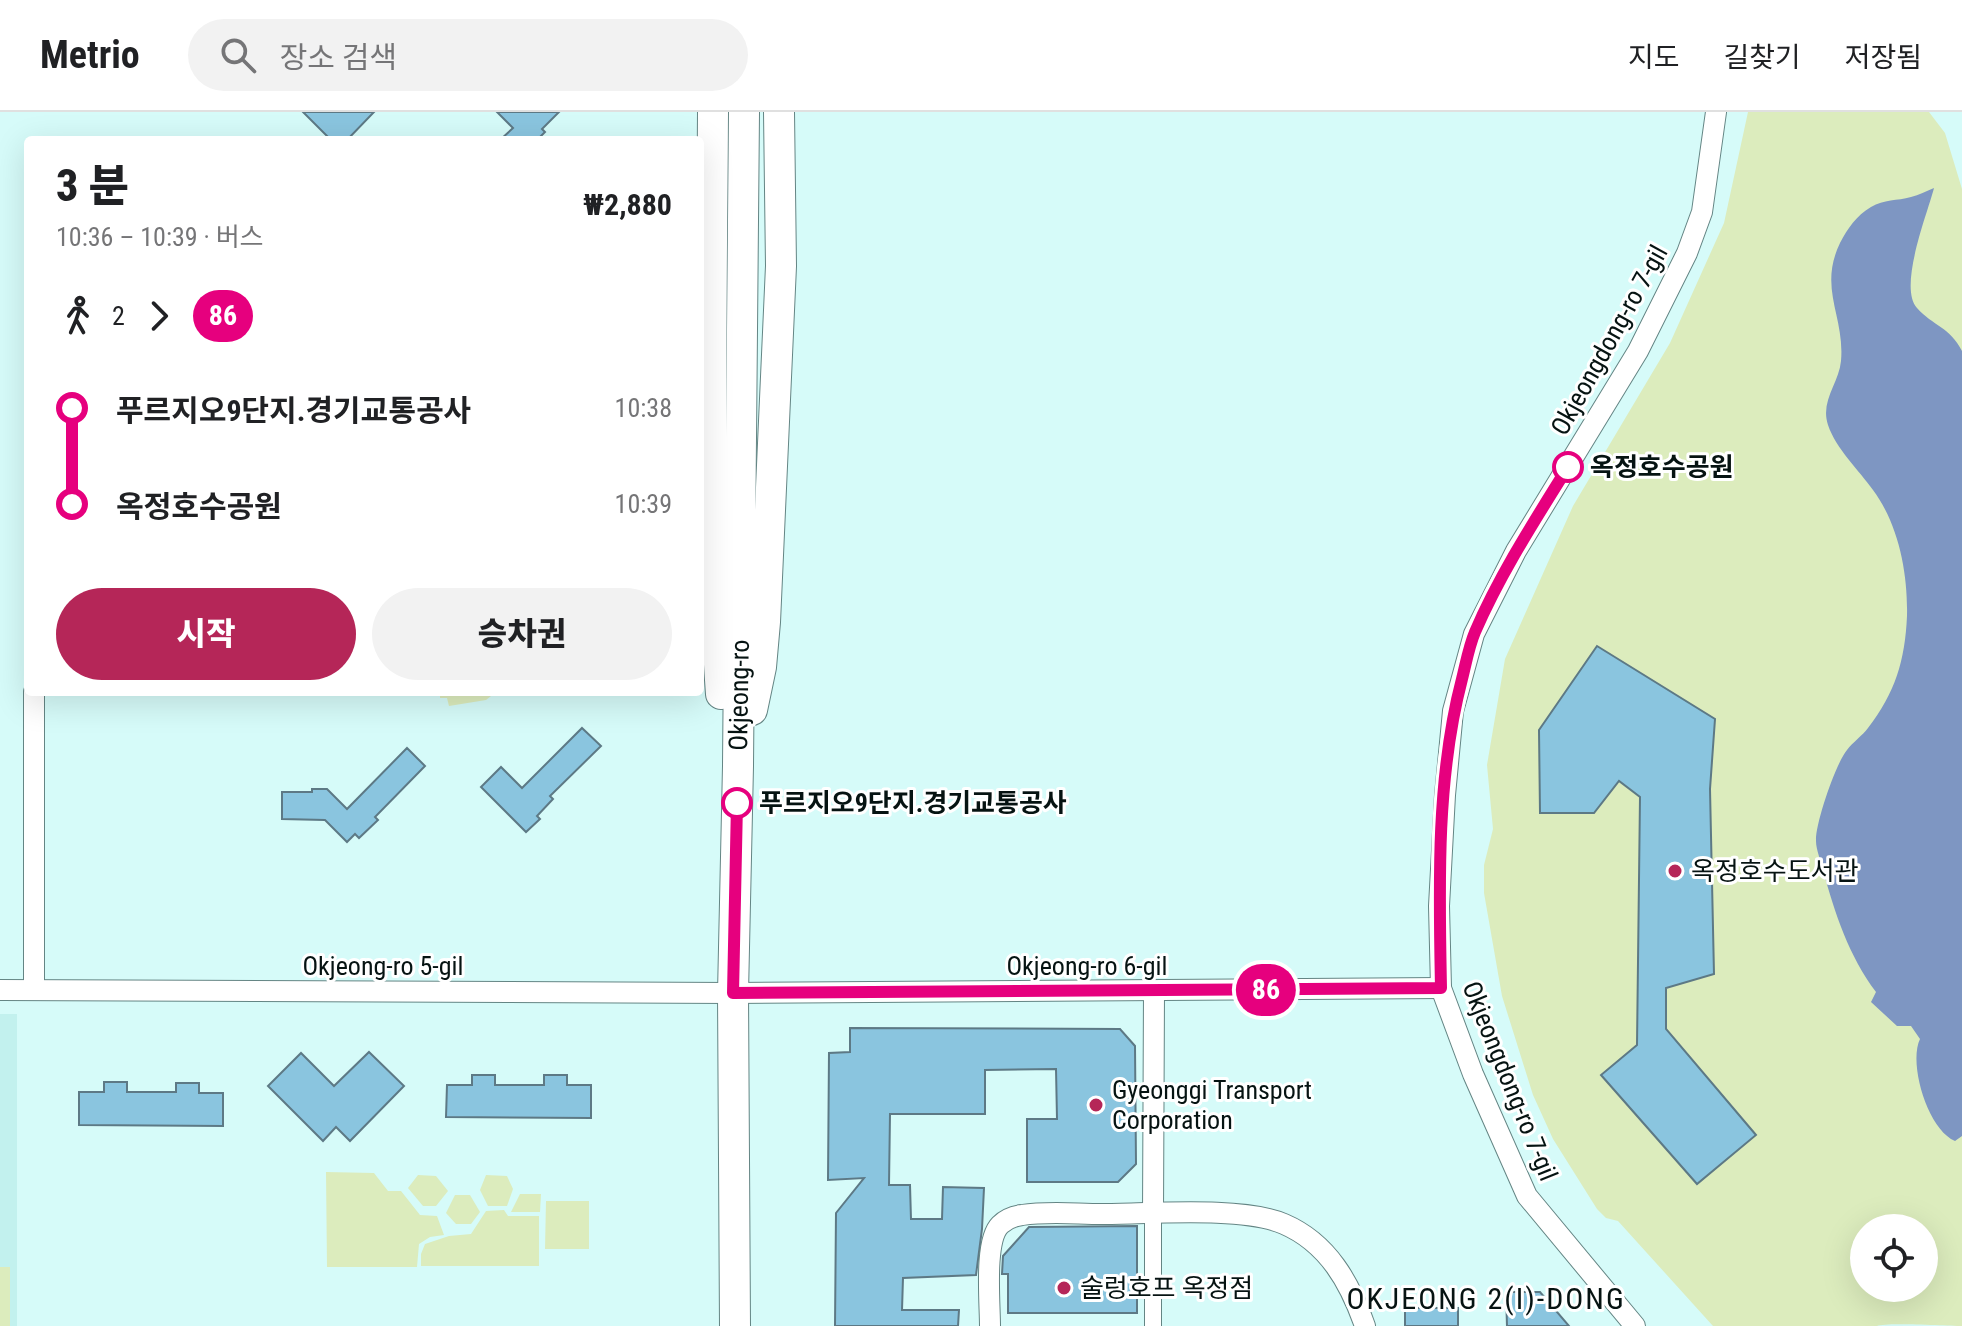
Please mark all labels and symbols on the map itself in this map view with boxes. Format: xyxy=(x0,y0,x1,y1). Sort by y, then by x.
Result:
street label: Okjeongdong-ro 7-gil xyxy=(1544,240,1674,440)
marker: 옥정호수공원 xyxy=(1553,452,1583,482)
place label: 옥정호수공원 xyxy=(1590,452,1734,482)
street label: Okjeong-ro xyxy=(723,639,755,751)
marker: 푸르지오9단지.경기교통공사 xyxy=(722,788,752,818)
place label: 푸르지오9단지.경기교통공사 xyxy=(759,788,1067,818)
place label: 옥정호수도서관 xyxy=(1691,856,1859,886)
marker: 옥정호수도서관 xyxy=(1666,862,1684,880)
street label: Okjeong-ro 5-gil xyxy=(302,951,464,981)
street label: Okjeong-ro 6-gil xyxy=(1006,951,1168,981)
line badge: 86 xyxy=(1230,964,1302,1016)
street label: Okjeongdong-ro 7-gil xyxy=(1456,977,1564,1185)
place label: Gyeonggi Transport Corporation xyxy=(1112,1075,1312,1135)
marker: Gyeonggi Transport Corporation xyxy=(1087,1096,1105,1114)
place label: 술렁호프 옥정점 xyxy=(1080,1273,1253,1303)
marker: 술렁호프 옥정점 xyxy=(1055,1279,1073,1297)
district label: OKJEONG 2(I)-DONG xyxy=(1346,1281,1626,1316)

